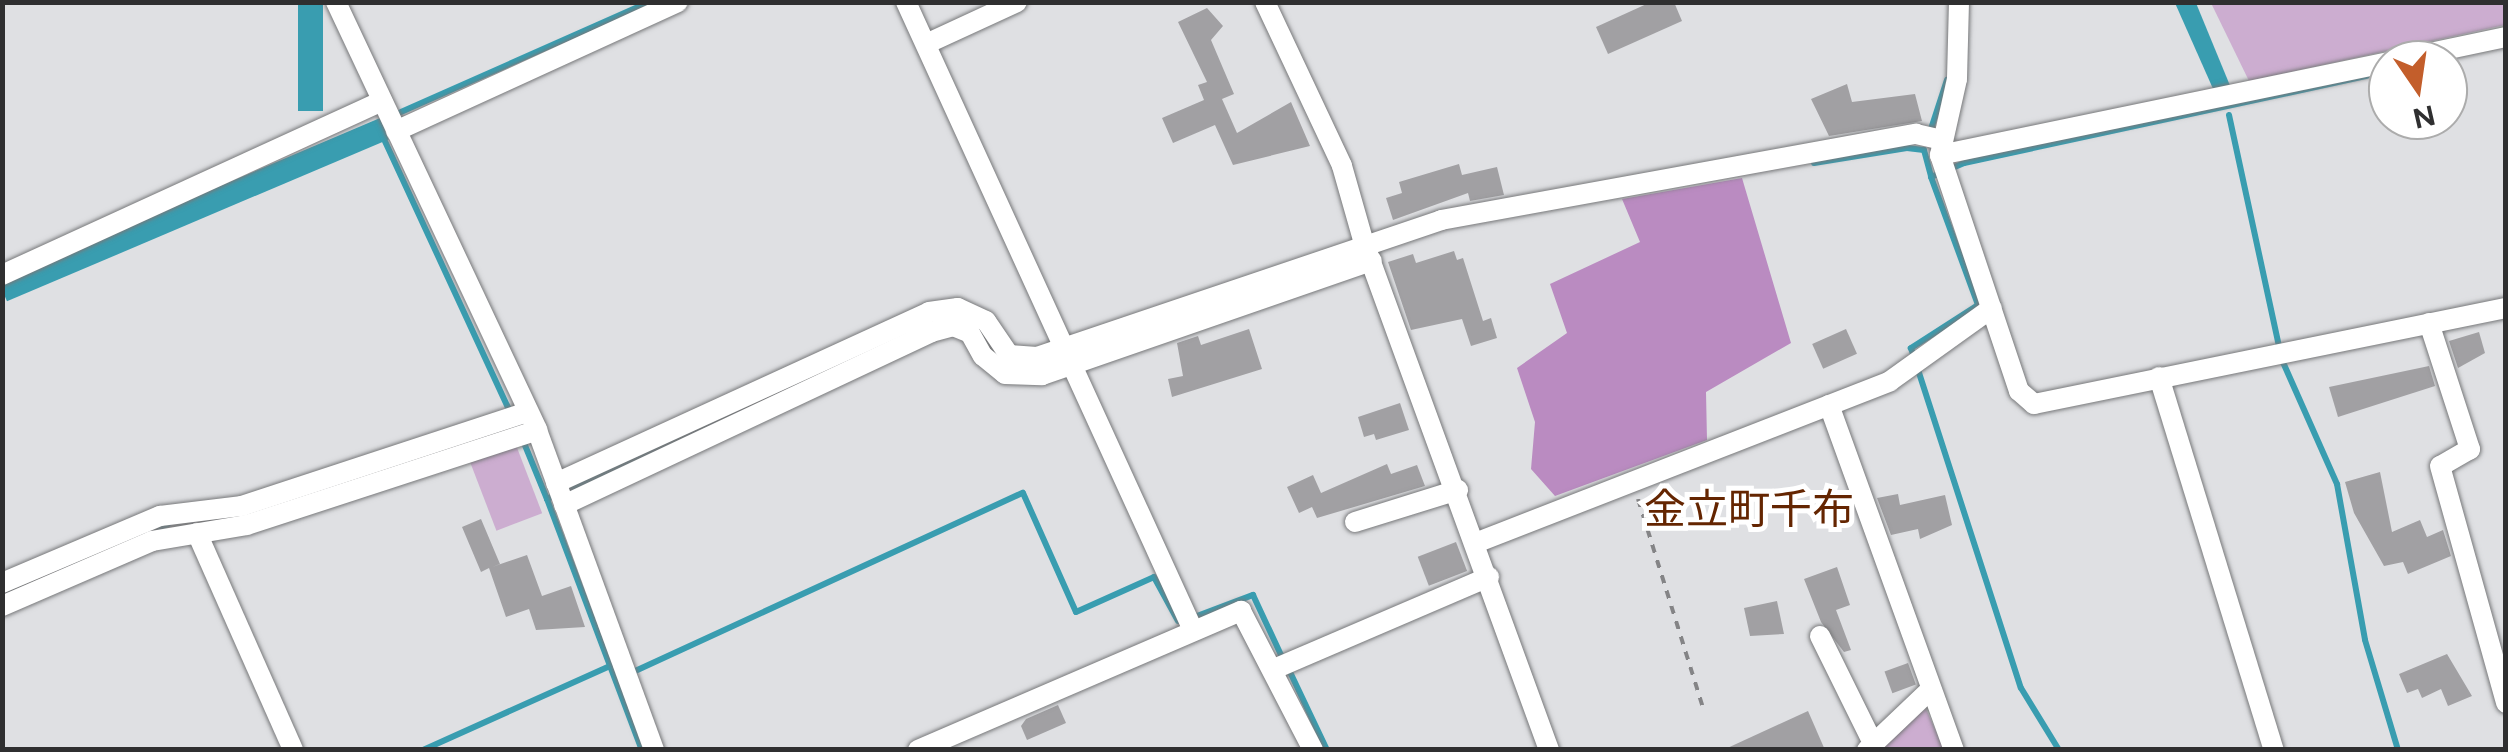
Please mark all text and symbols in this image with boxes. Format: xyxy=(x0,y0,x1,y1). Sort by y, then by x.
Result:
north arrow xyxy=(2368,40,2468,140)
text: N xyxy=(2410,98,2439,136)
district label: 金立町千布 xyxy=(1644,485,1854,535)

